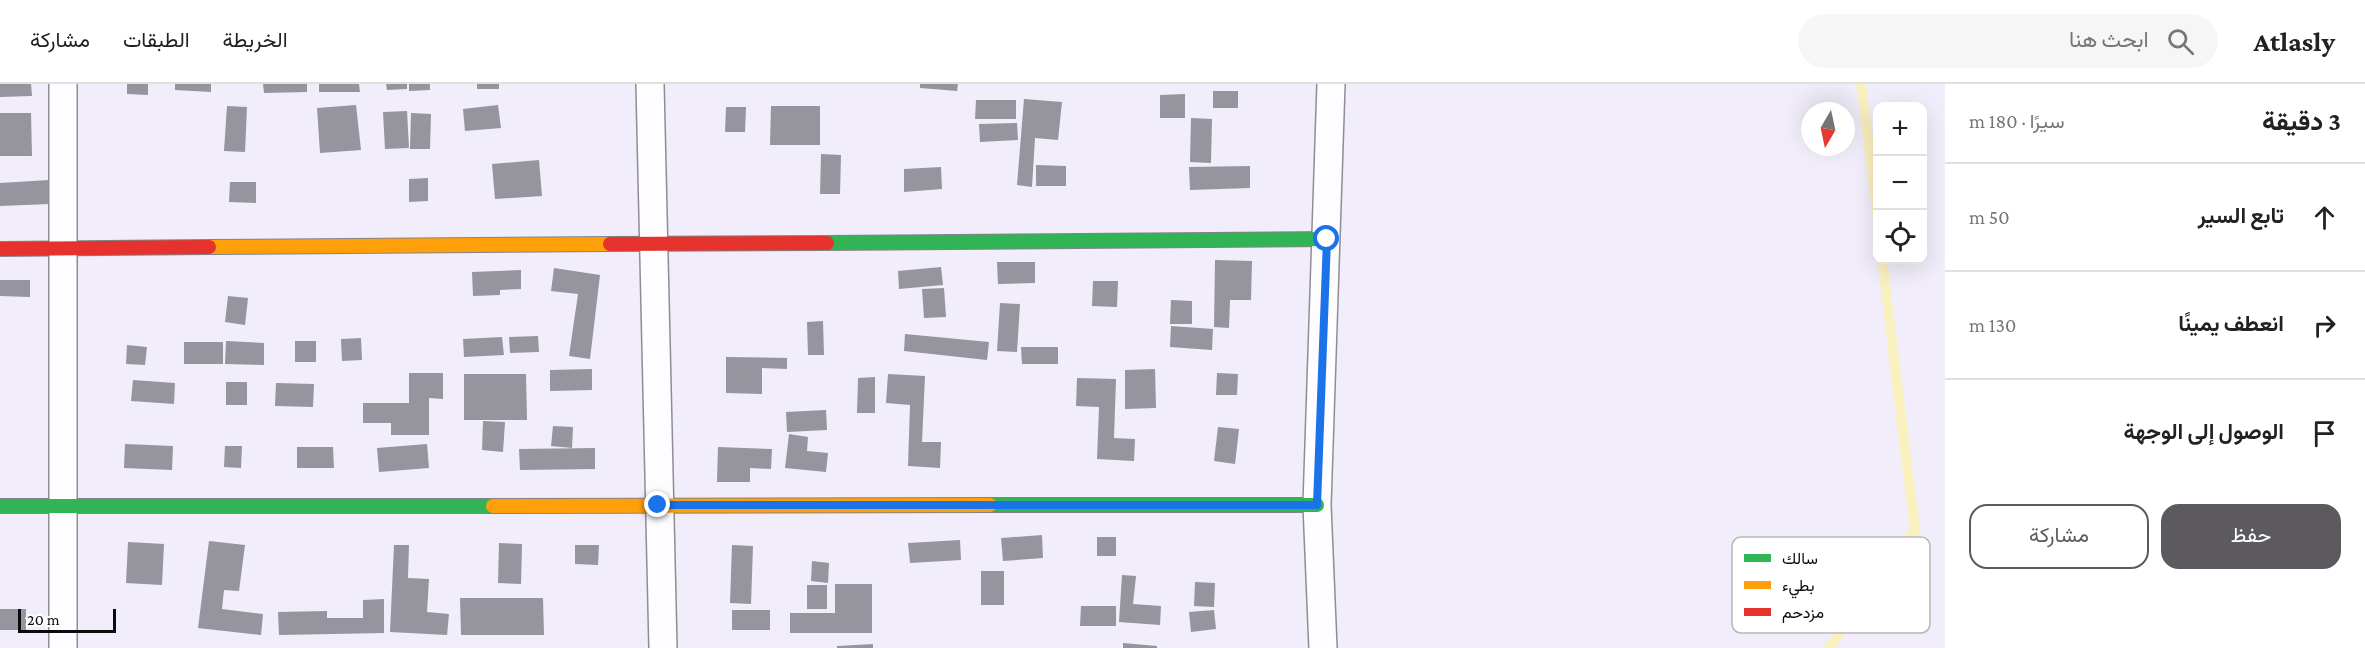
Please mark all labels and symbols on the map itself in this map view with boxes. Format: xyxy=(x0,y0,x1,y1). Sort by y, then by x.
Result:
north arrow xyxy=(1801,102,1855,156)
route start xyxy=(1313,225,1339,251)
route end xyxy=(644,491,670,517)
legend xyxy=(1732,537,1930,633)
text: سالك xyxy=(1782,550,1818,567)
text: بطيء xyxy=(1782,577,1814,599)
text: مزدحم xyxy=(1782,604,1824,623)
scale bar xyxy=(18,606,116,634)

